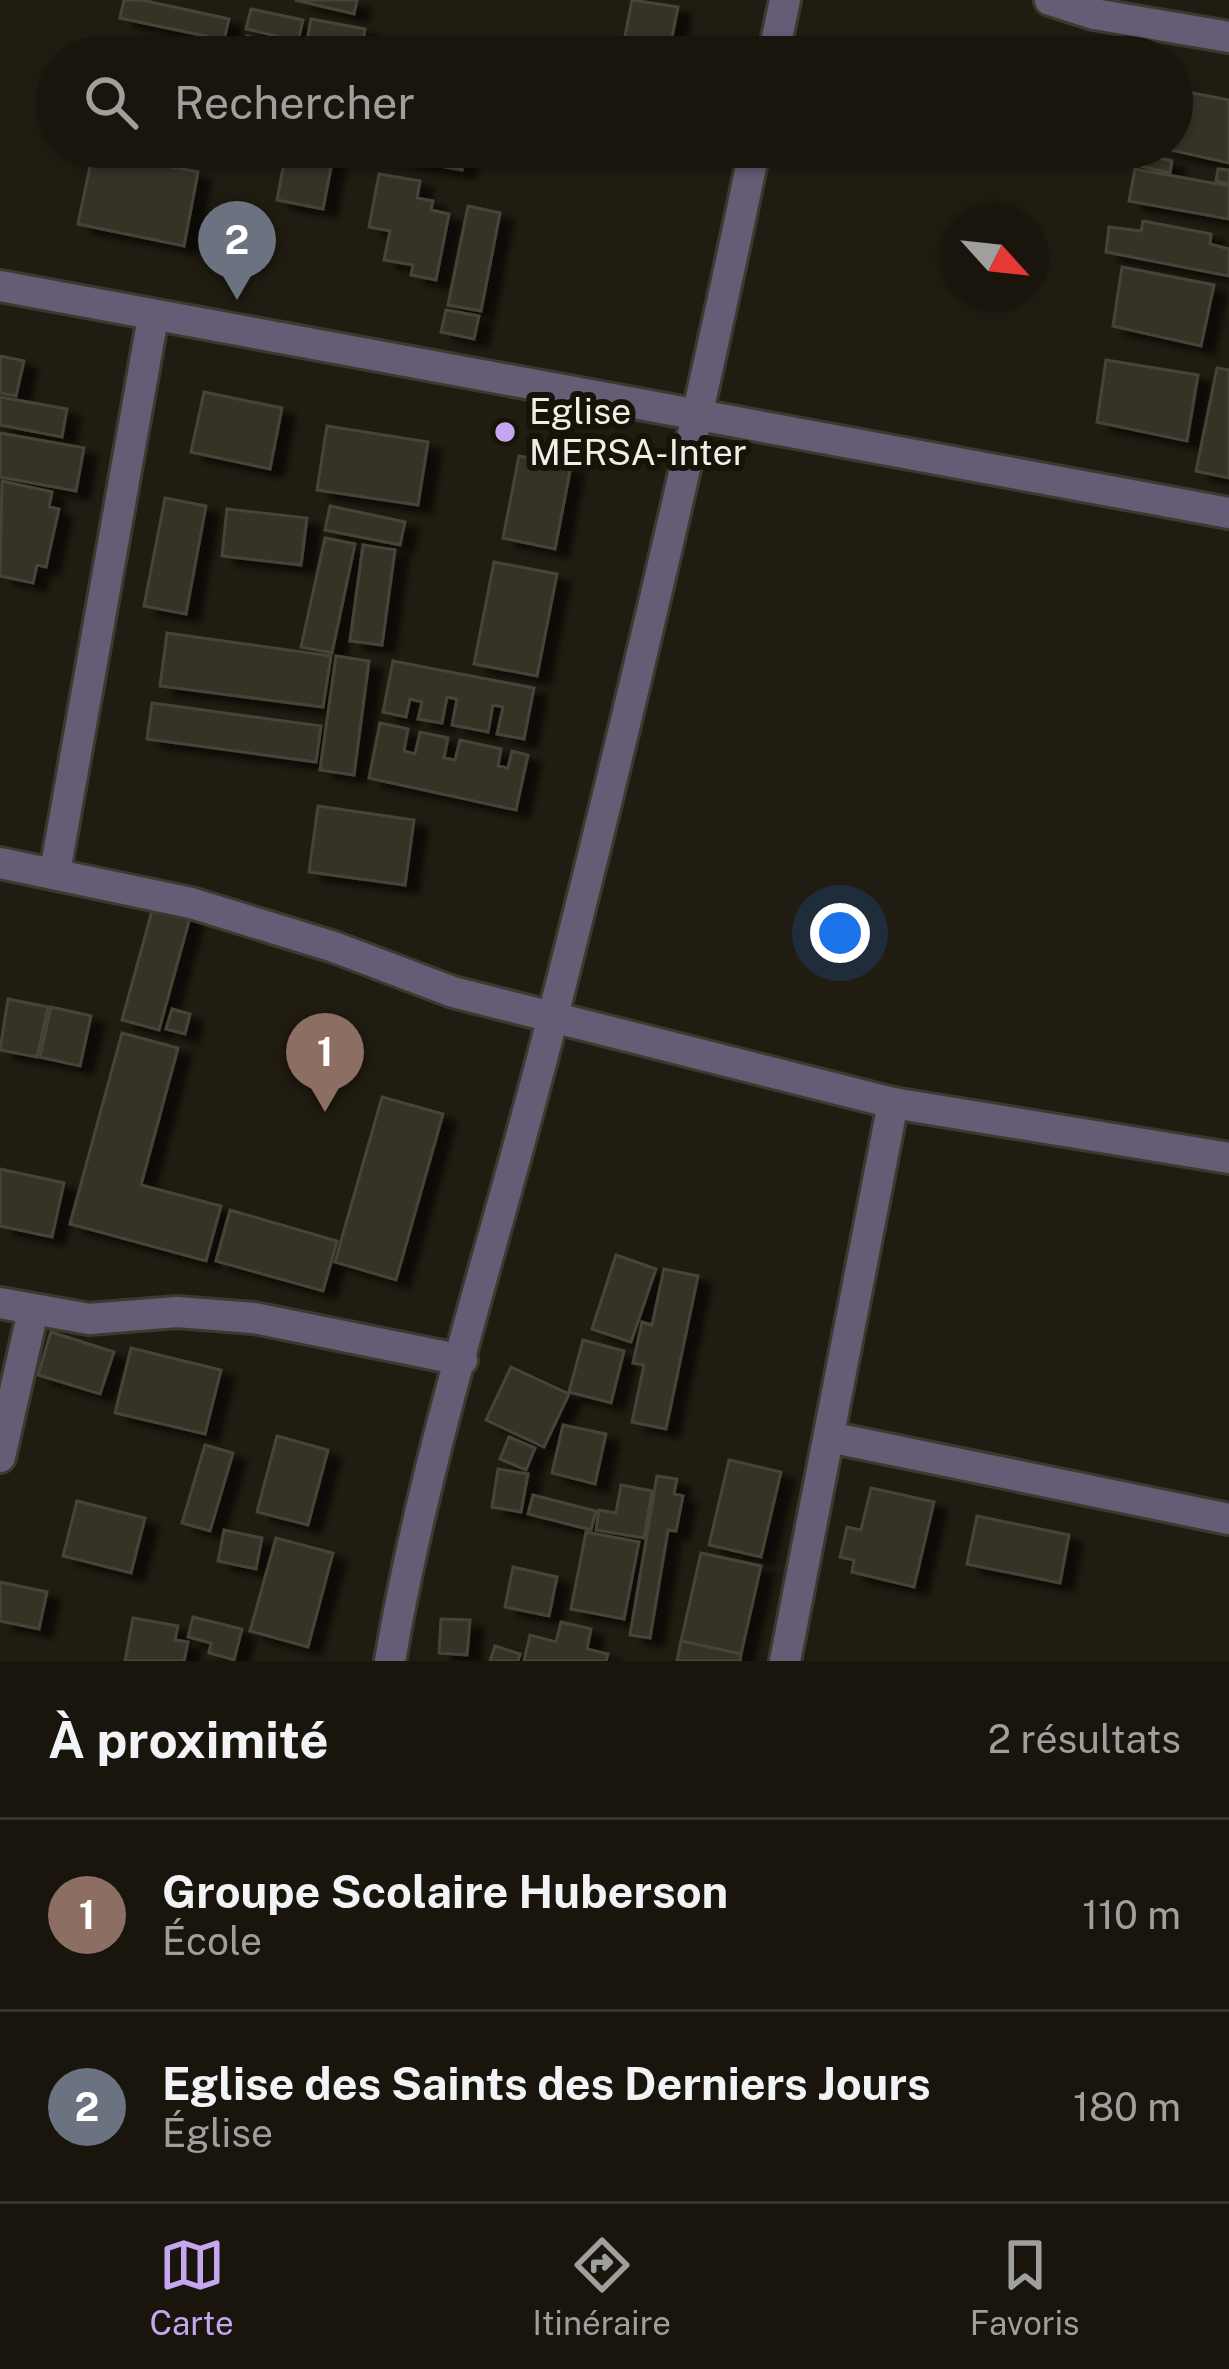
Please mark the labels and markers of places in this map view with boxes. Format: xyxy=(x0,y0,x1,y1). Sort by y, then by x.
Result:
pin: 2 xyxy=(198,201,276,300)
place label: Eglise MERSA-Inter xyxy=(529,390,747,473)
marker: Eglise MERSA-Inter xyxy=(492,419,518,445)
pin: 1 xyxy=(286,1013,364,1112)

